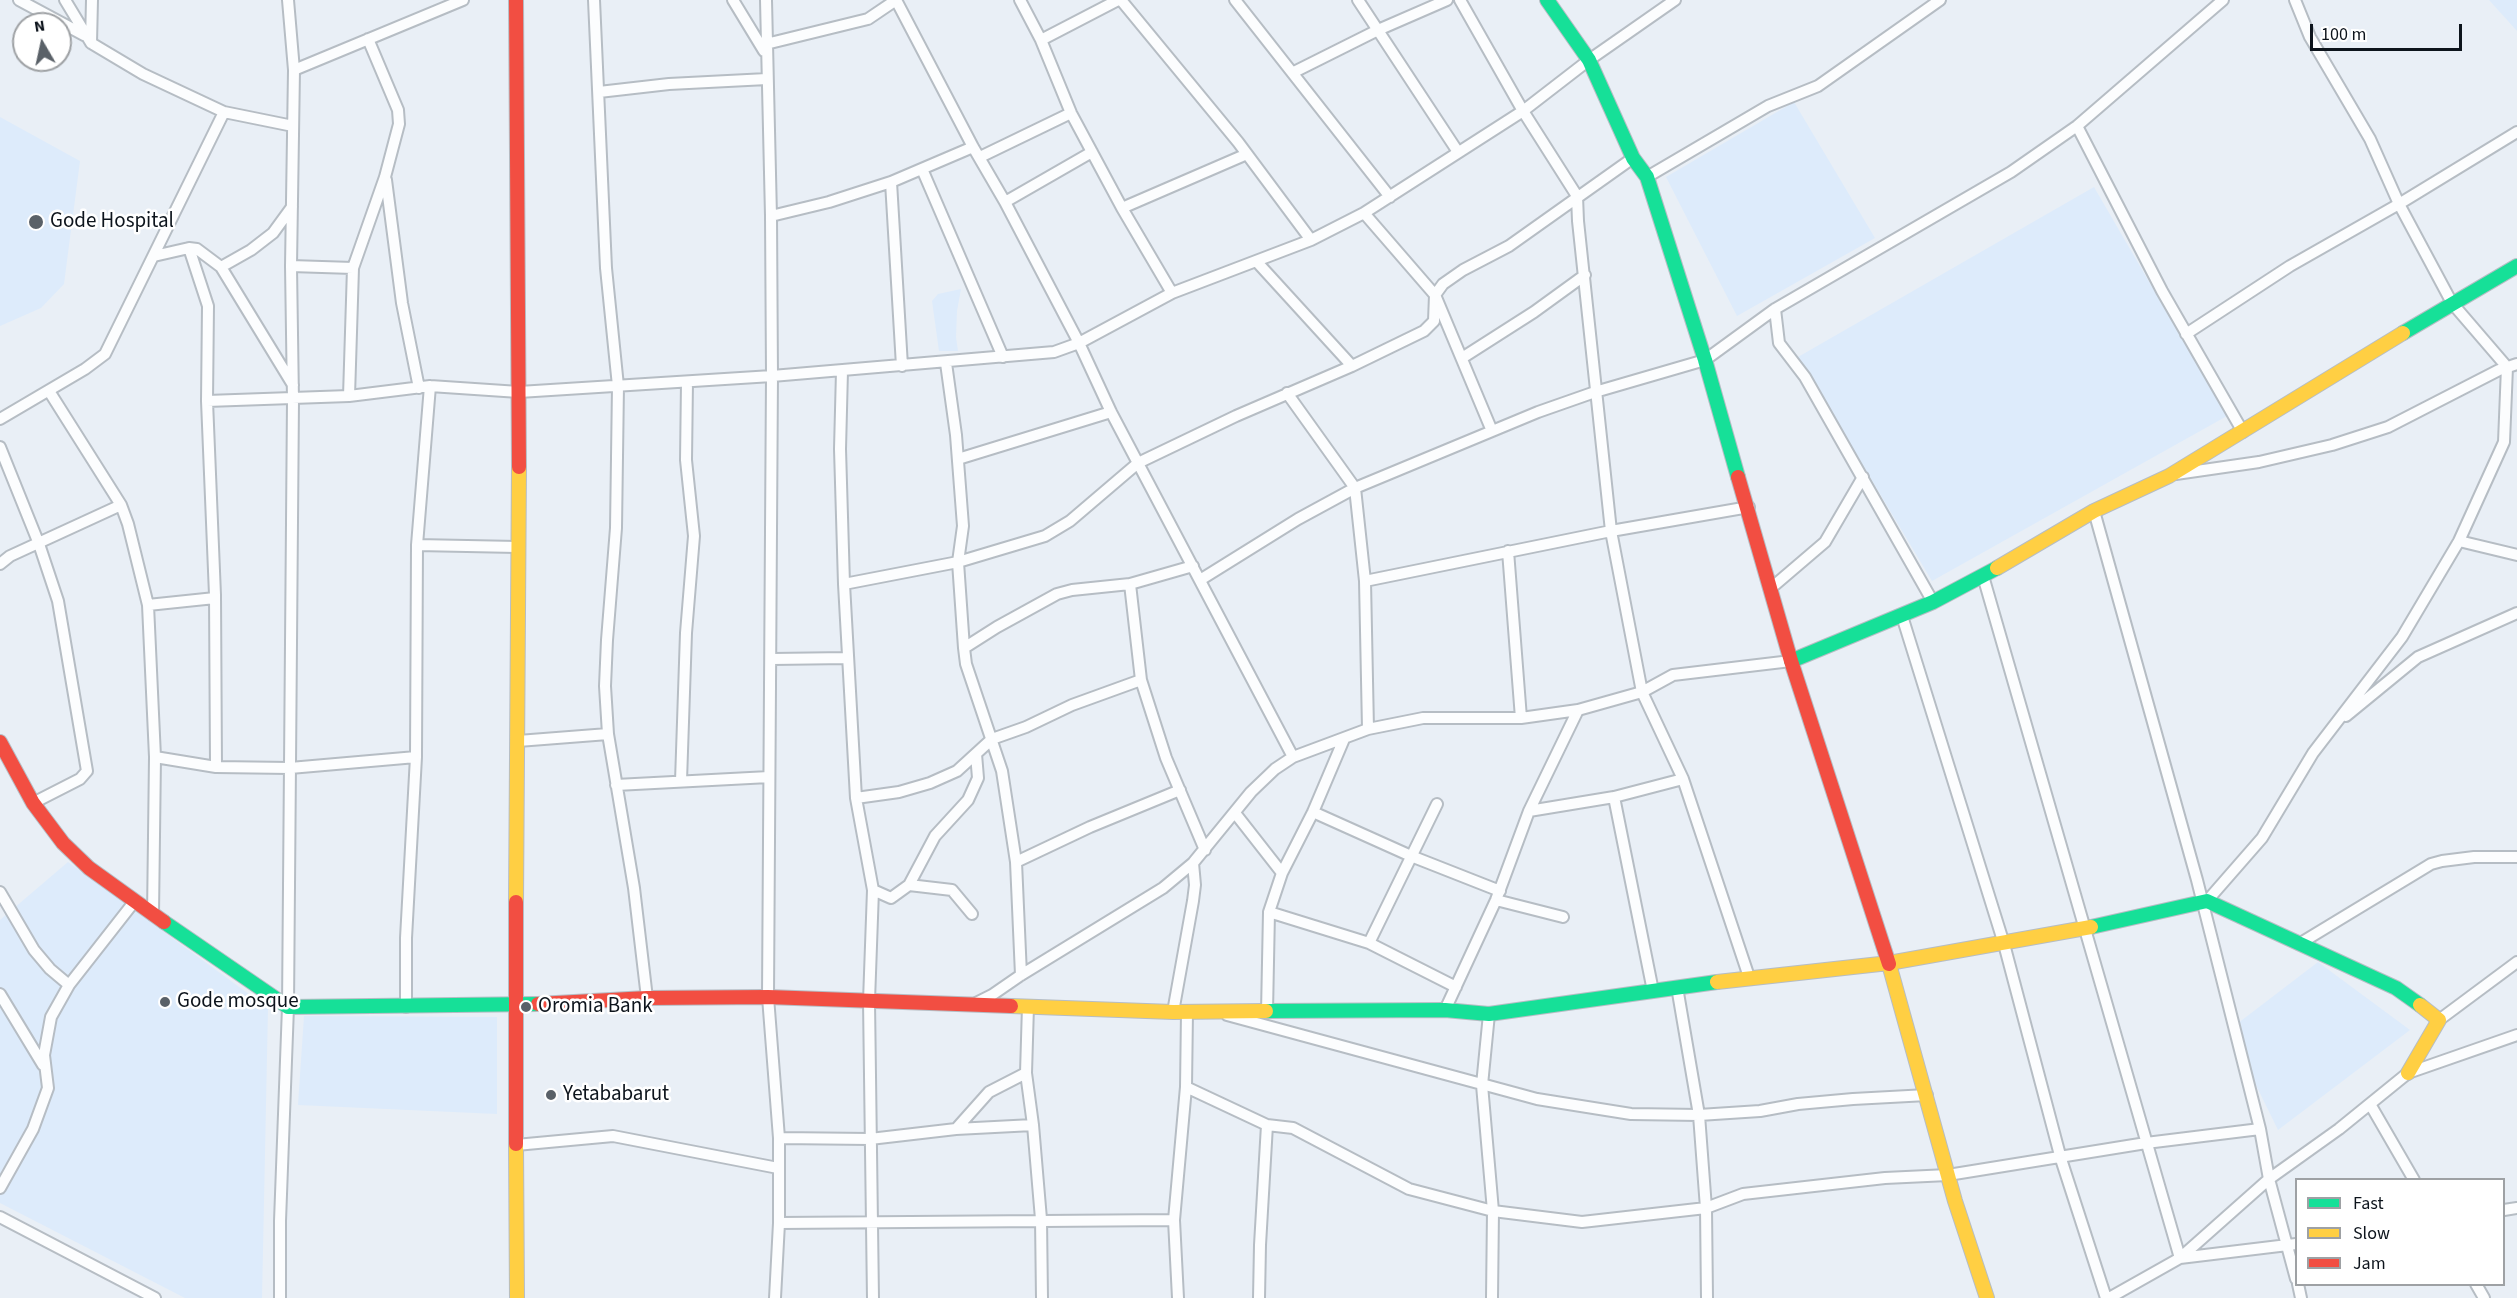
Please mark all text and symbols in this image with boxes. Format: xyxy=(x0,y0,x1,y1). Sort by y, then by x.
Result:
north arrow xyxy=(12,12,72,72)
scale bar xyxy=(2313,12,2464,50)
text: N xyxy=(33,15,46,38)
text: 100 m xyxy=(2321,22,2366,47)
place label: Gode Hospital xyxy=(50,209,174,235)
marker: Gode Hospital xyxy=(27,213,45,231)
place label: Gode mosque xyxy=(177,989,299,1015)
place label: Oromia Bank xyxy=(538,994,653,1020)
marker: Gode mosque xyxy=(158,995,172,1009)
marker: Oromia Bank xyxy=(519,1000,533,1014)
place label: Yetababarut xyxy=(563,1082,669,1108)
marker: Yetababarut xyxy=(544,1088,558,1102)
legend xyxy=(2295,1178,2505,1286)
text: Fast xyxy=(2353,1191,2384,1216)
text: Slow xyxy=(2353,1221,2390,1246)
text: Jam xyxy=(2353,1251,2386,1276)

